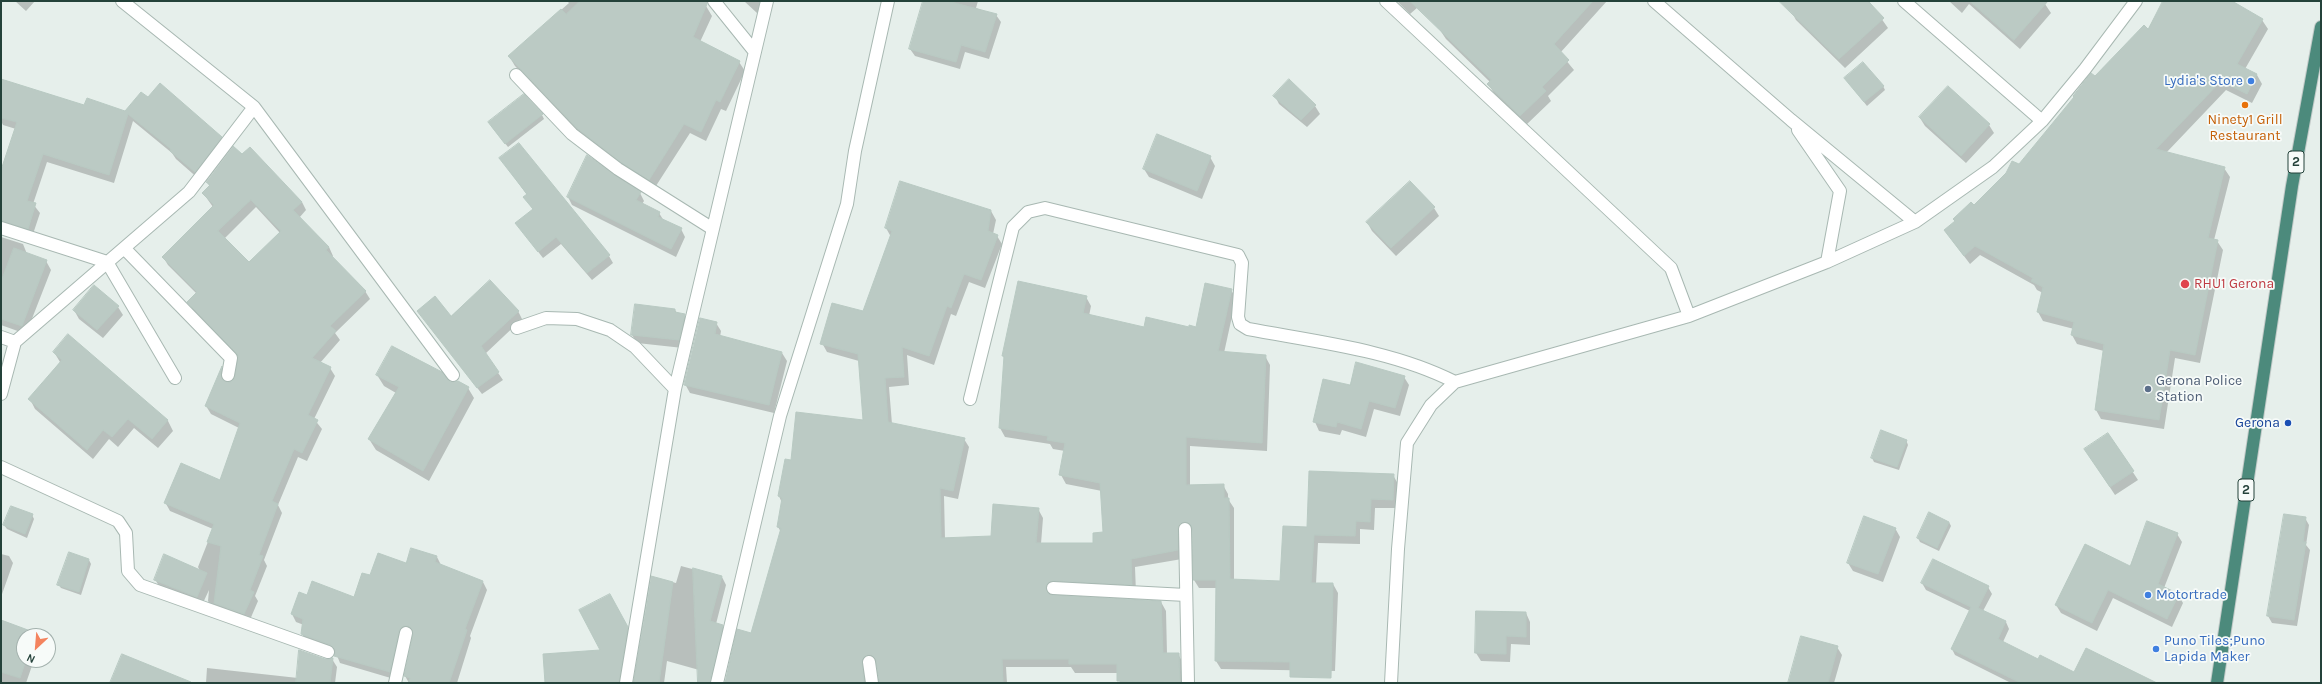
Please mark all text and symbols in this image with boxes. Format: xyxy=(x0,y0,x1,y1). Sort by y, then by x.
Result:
place label: Lydia's Store xyxy=(2164,73,2243,89)
marker: Lydia's Store xyxy=(2246,76,2256,86)
marker: Ninety1 Grill Restaurant xyxy=(2240,100,2250,110)
place label: Ninety1 Grill Restaurant xyxy=(2207,112,2283,144)
road number: 2 xyxy=(2288,151,2304,173)
place label: RHU1 Gerona xyxy=(2194,276,2274,292)
marker: RHU1 Gerona xyxy=(2179,278,2191,290)
place label: Gerona Police Station xyxy=(2156,373,2242,406)
marker: Gerona Police Station xyxy=(2143,384,2153,394)
place label: Gerona xyxy=(2235,415,2280,431)
marker: Gerona xyxy=(2283,418,2293,428)
road number: 2 xyxy=(2238,479,2254,501)
place label: Motortrade xyxy=(2156,587,2227,603)
marker: Motortrade xyxy=(2143,590,2153,600)
north arrow xyxy=(16,628,56,668)
place label: Puno Tiles;Puno Lapida Maker xyxy=(2164,633,2265,666)
marker: Puno Tiles;Puno Lapida Maker xyxy=(2151,644,2161,654)
text: N xyxy=(25,651,37,666)

